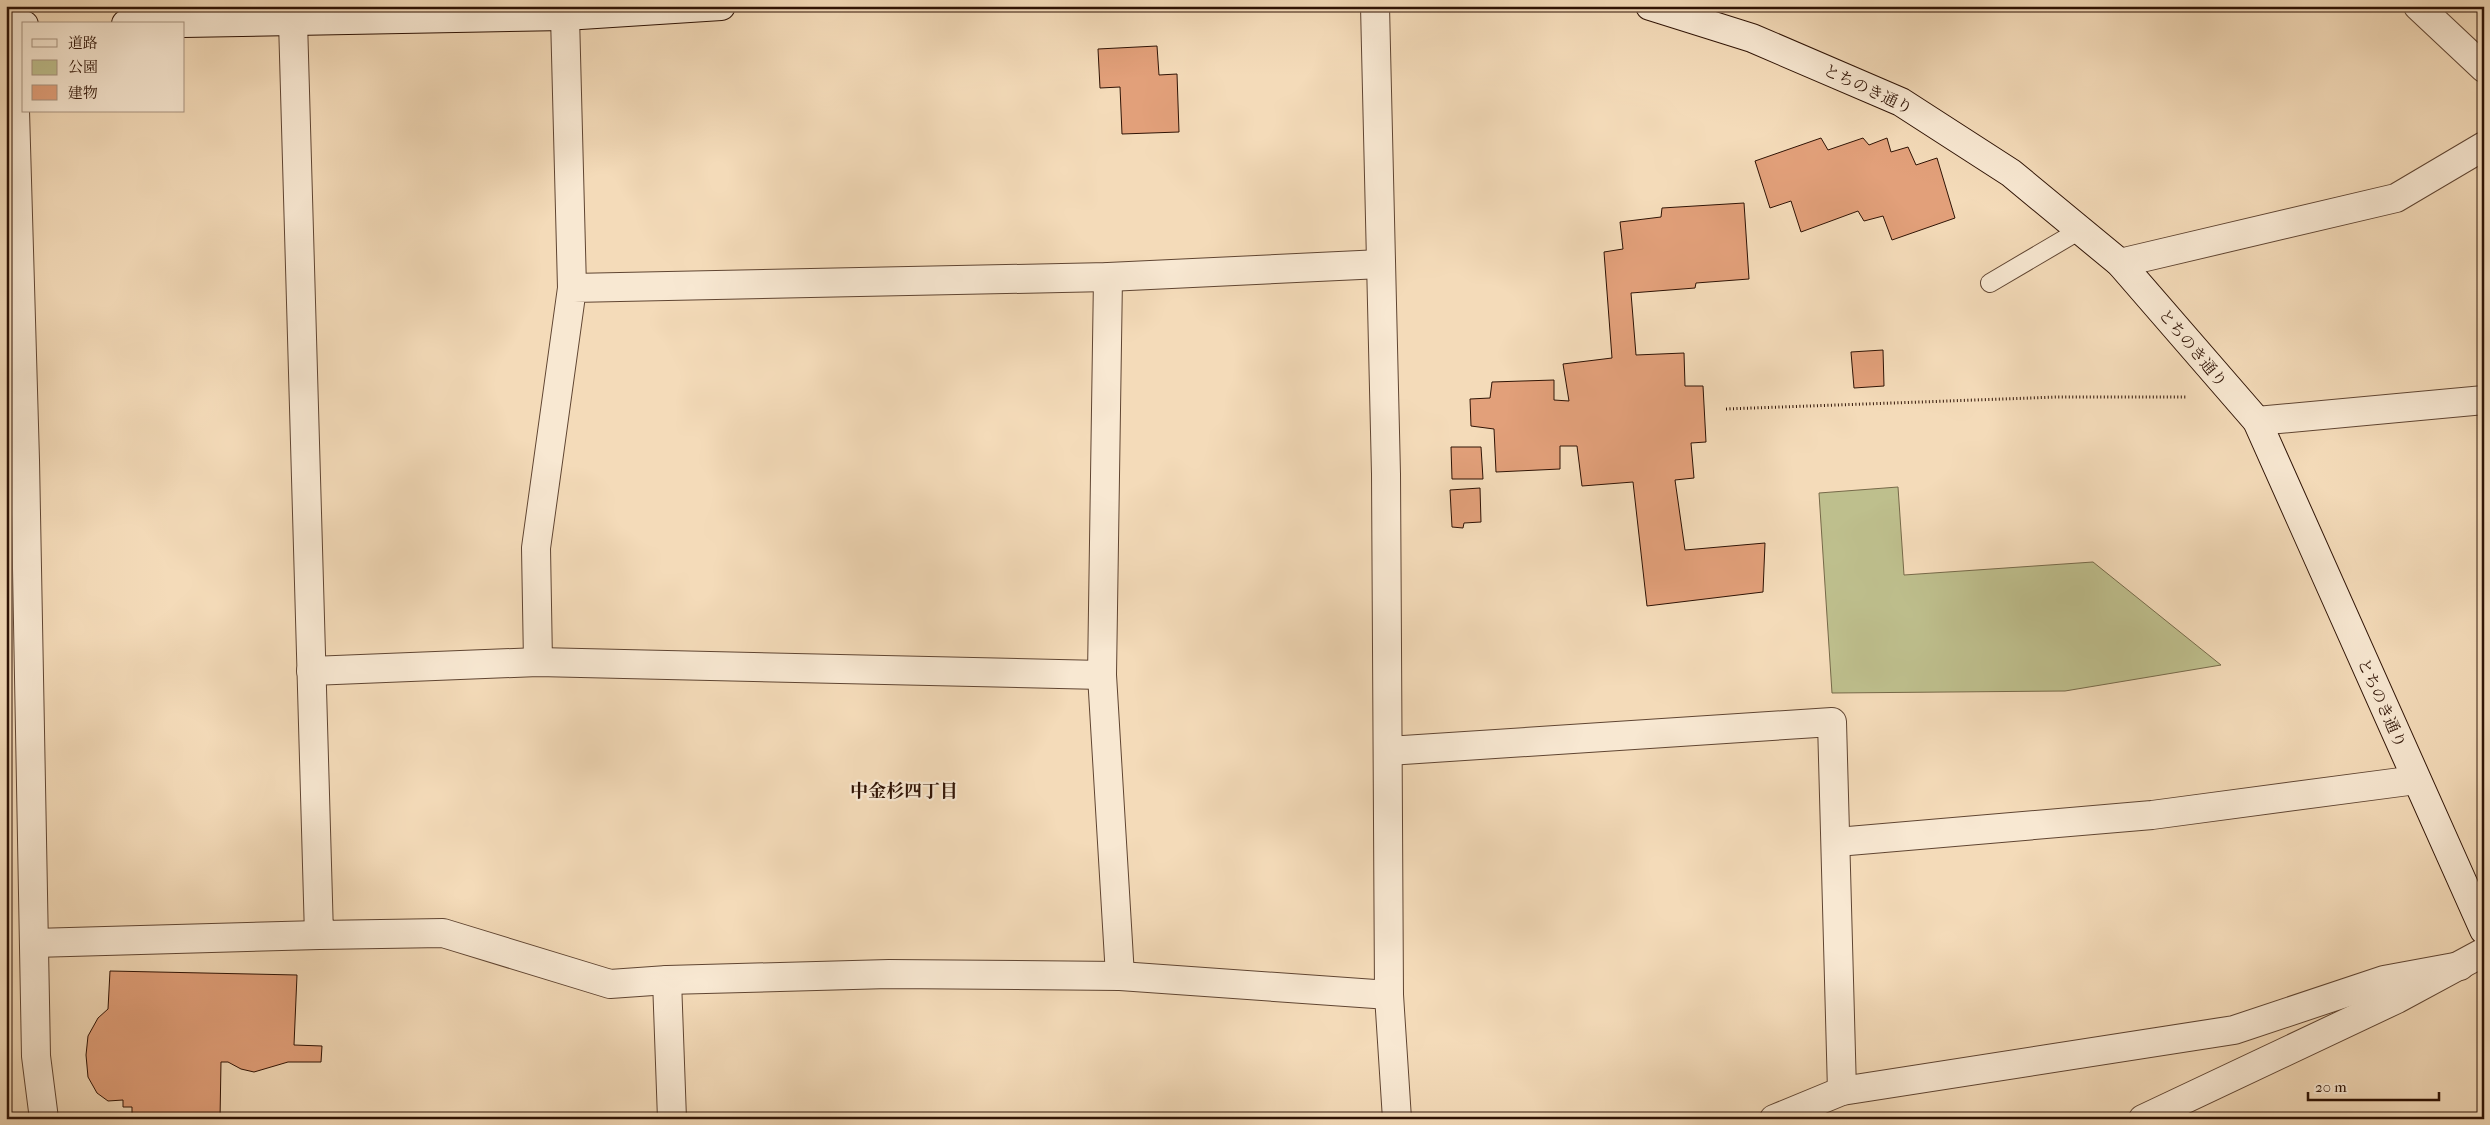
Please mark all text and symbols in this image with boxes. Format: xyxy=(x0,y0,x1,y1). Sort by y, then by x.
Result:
legend xyxy=(22,22,185,112)
text: 道路 xyxy=(68,34,98,52)
text: 公園 xyxy=(68,58,98,76)
street label: とちのき通り xyxy=(1820,60,1916,118)
text: 建物 xyxy=(68,84,98,102)
street label: とちのき通り xyxy=(2155,305,2231,391)
street label: とちのき通り xyxy=(2354,655,2410,751)
district label: 中金杉四丁目 xyxy=(850,781,958,802)
scale bar xyxy=(2308,1070,2439,1102)
text: 20 m xyxy=(2315,1078,2347,1096)

